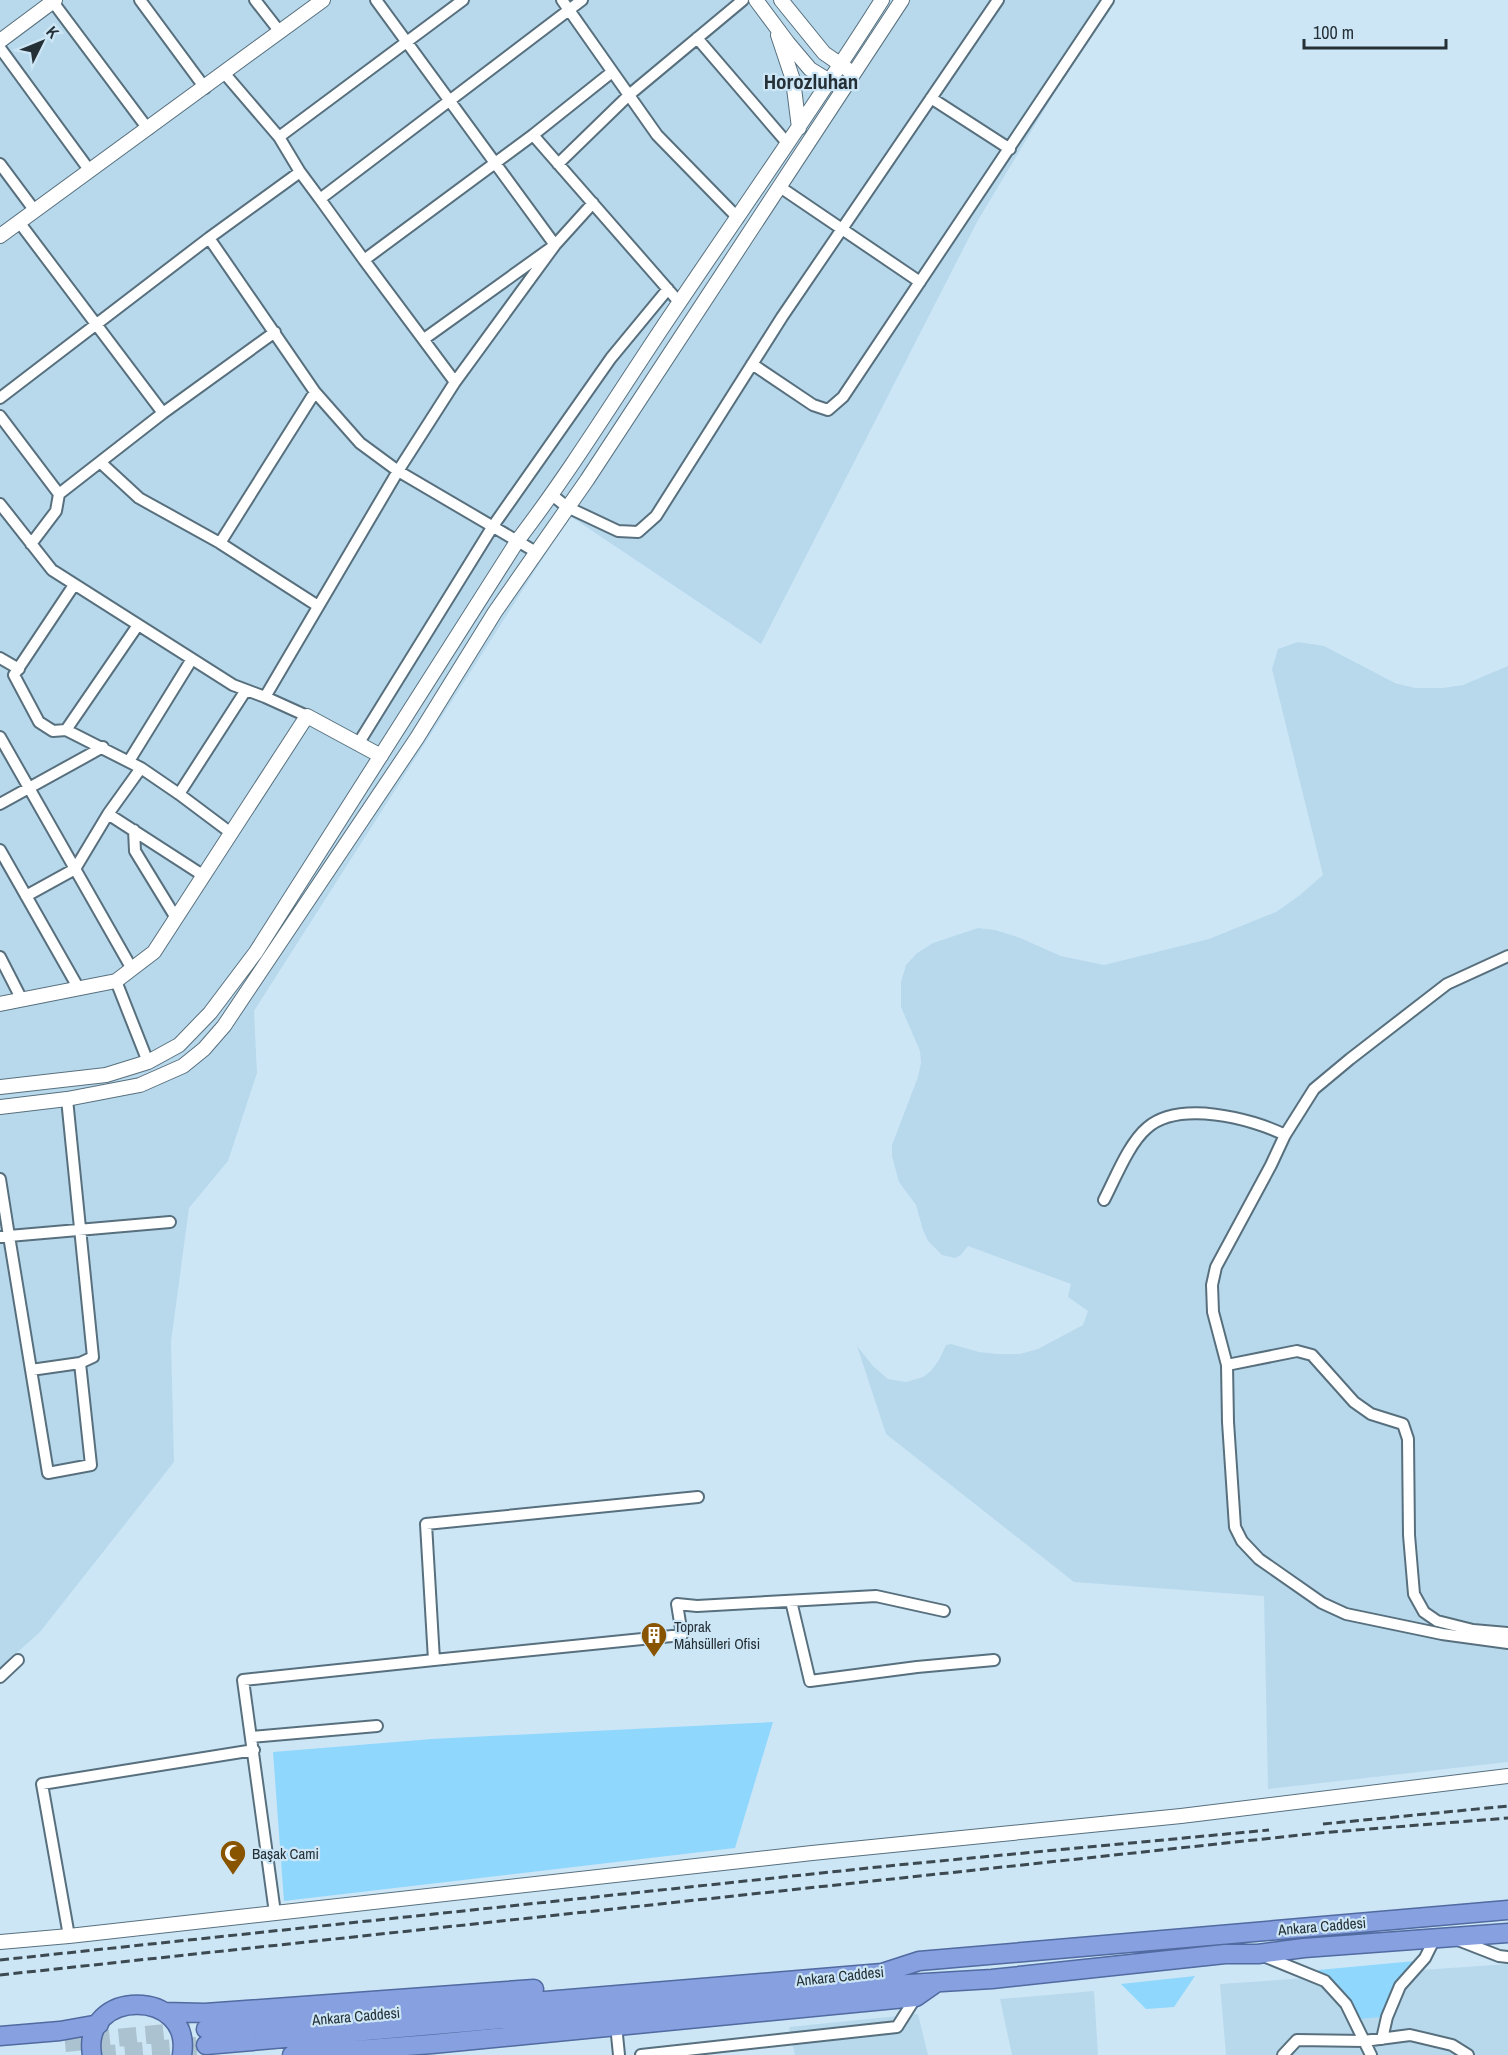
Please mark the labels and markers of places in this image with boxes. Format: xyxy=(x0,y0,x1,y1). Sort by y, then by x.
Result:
place label: Toprak Mahsülleri Ofisi xyxy=(674,1616,760,1654)
building icon: Toprak Mahsülleri Ofisi xyxy=(639,1620,669,1658)
mosque icon: Başak Cami xyxy=(218,1838,248,1876)
place label: Başak Cami xyxy=(252,1843,319,1864)

